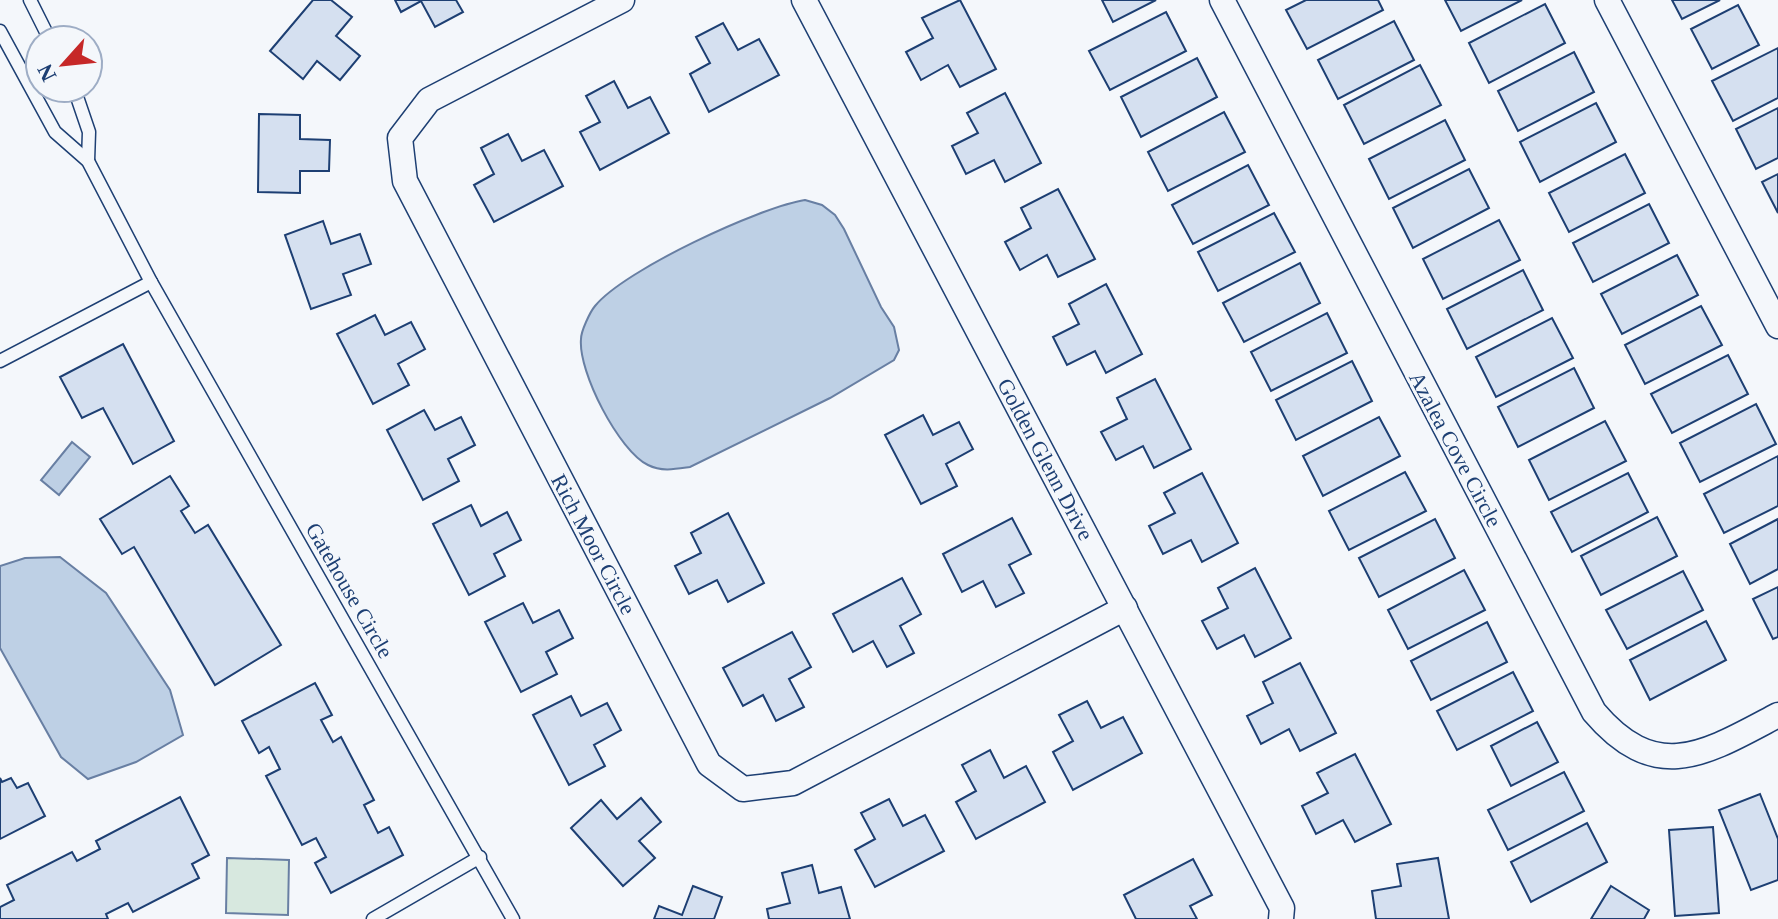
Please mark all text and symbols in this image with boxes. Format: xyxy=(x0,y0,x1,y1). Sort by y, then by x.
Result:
north arrow xyxy=(24,24,104,104)
text: N xyxy=(32,60,61,86)
street label: Azalea Cove Circle xyxy=(1404,367,1507,531)
street label: Golden Glenn Drive xyxy=(992,374,1099,544)
street label: Rich Moor Circle xyxy=(546,470,641,619)
street label: Gatehouse Circle xyxy=(301,518,398,662)

